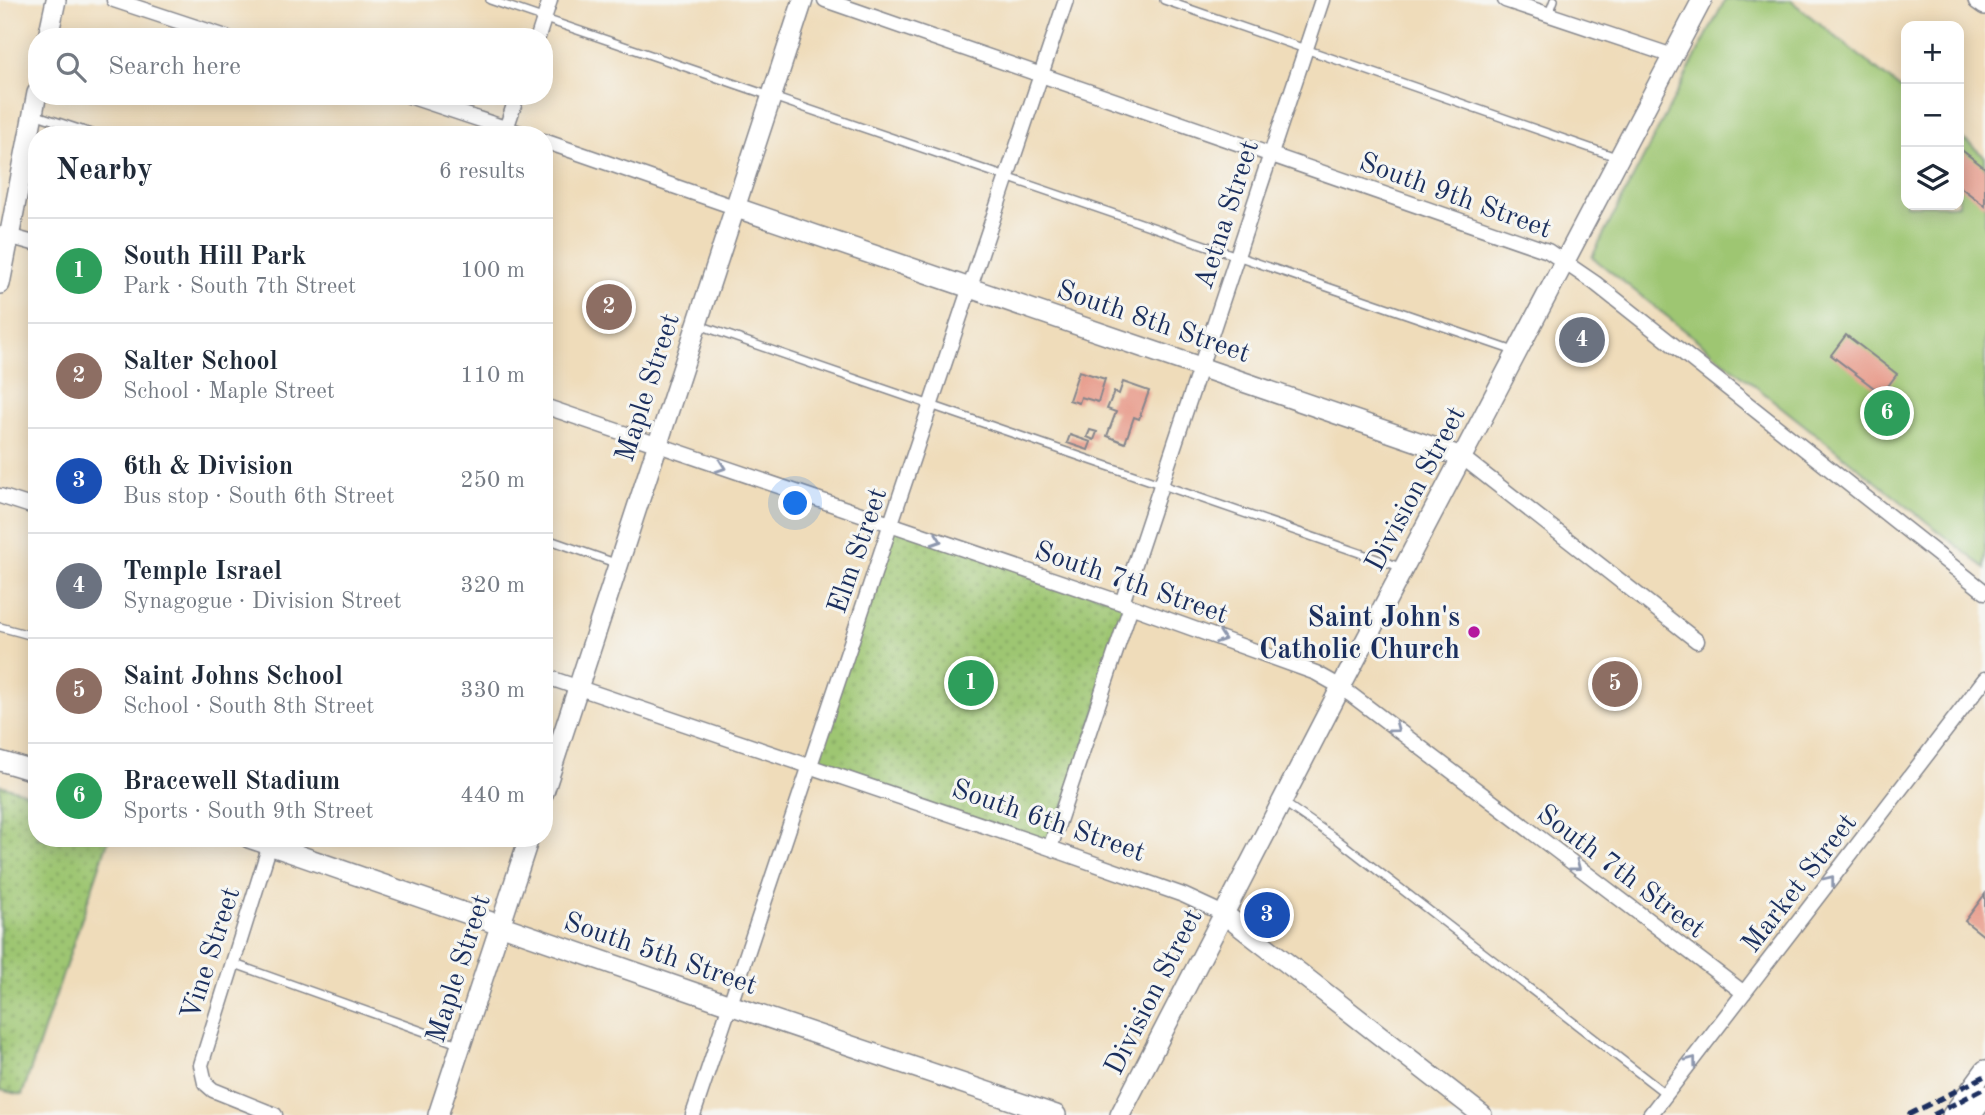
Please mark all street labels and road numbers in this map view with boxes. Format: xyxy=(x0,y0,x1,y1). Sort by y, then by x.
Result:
street label: Aetna Street xyxy=(1191,137,1265,293)
street label: South 9th Street xyxy=(1355,149,1555,245)
street label: South 8th Street xyxy=(1053,277,1253,369)
street label: Maple Street xyxy=(612,310,686,466)
street label: Division Street xyxy=(1361,402,1472,577)
street label: Elm Street xyxy=(824,484,893,618)
street label: South 7th Street xyxy=(1031,538,1231,630)
street label: South 6th Street xyxy=(948,776,1148,868)
street label: South 7th Street xyxy=(1531,800,1709,944)
street label: Market Street xyxy=(1738,809,1863,959)
street label: Vine Street xyxy=(177,884,246,1024)
street label: Maple Street xyxy=(423,891,497,1047)
street label: Division Street xyxy=(1101,905,1209,1080)
street label: South 5th Street xyxy=(560,909,760,1001)

